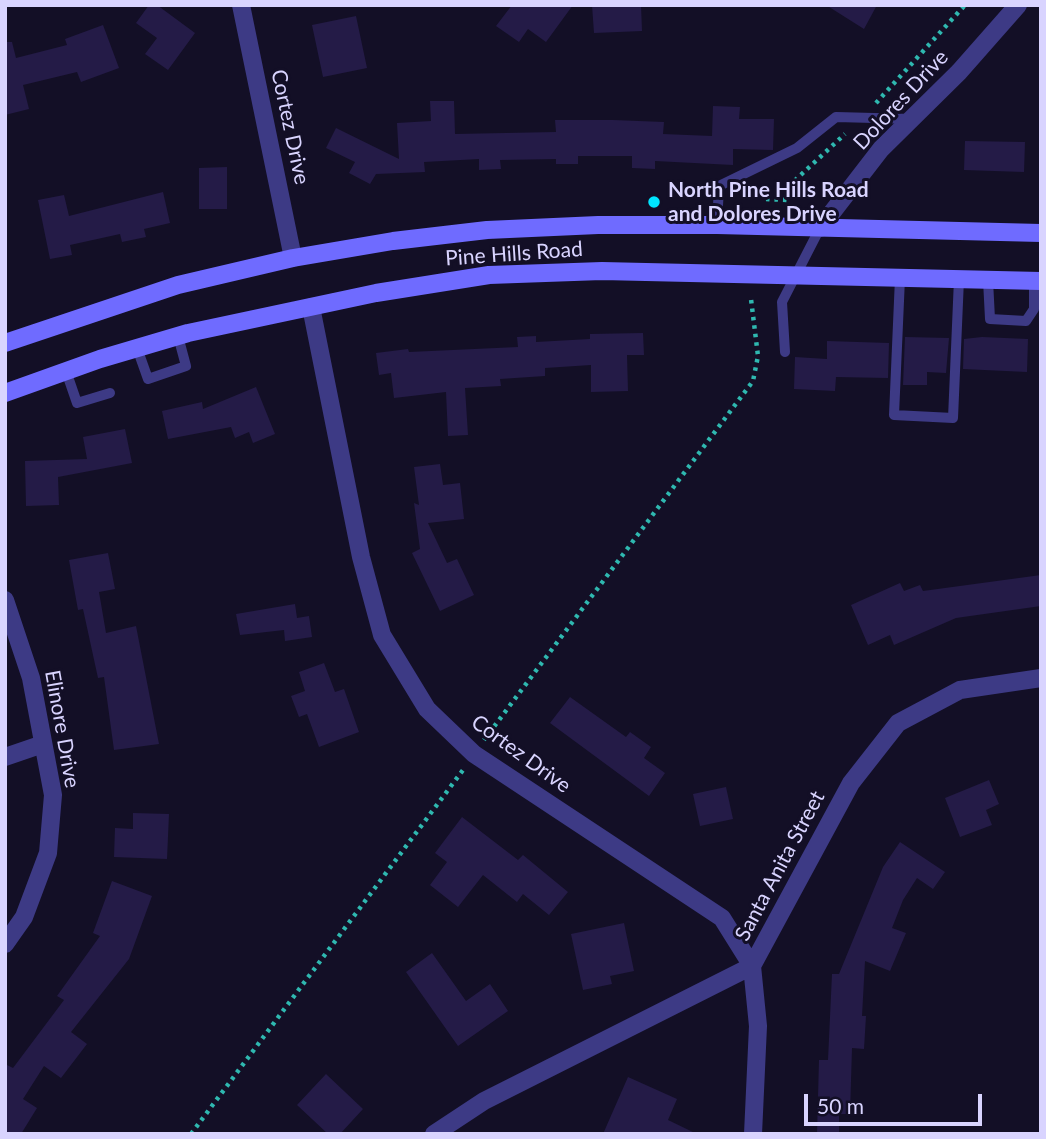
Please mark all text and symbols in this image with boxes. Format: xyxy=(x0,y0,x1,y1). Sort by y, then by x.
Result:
street label: Dolores Drive xyxy=(848,45,954,155)
street label: Cortez Drive xyxy=(266,67,314,187)
place label: North Pine Hills Road and Dolores Drive xyxy=(668,177,869,227)
marker: North Pine Hills Road and Dolores Drive xyxy=(646,194,662,210)
street label: Pine Hills Road xyxy=(444,237,584,271)
street label: Elinore Drive xyxy=(39,668,85,790)
street label: Cortez Drive xyxy=(466,709,576,799)
street label: Santa Anita Street xyxy=(730,787,830,945)
scale bar xyxy=(808,1080,986,1124)
text: 50 m xyxy=(817,1093,864,1118)

